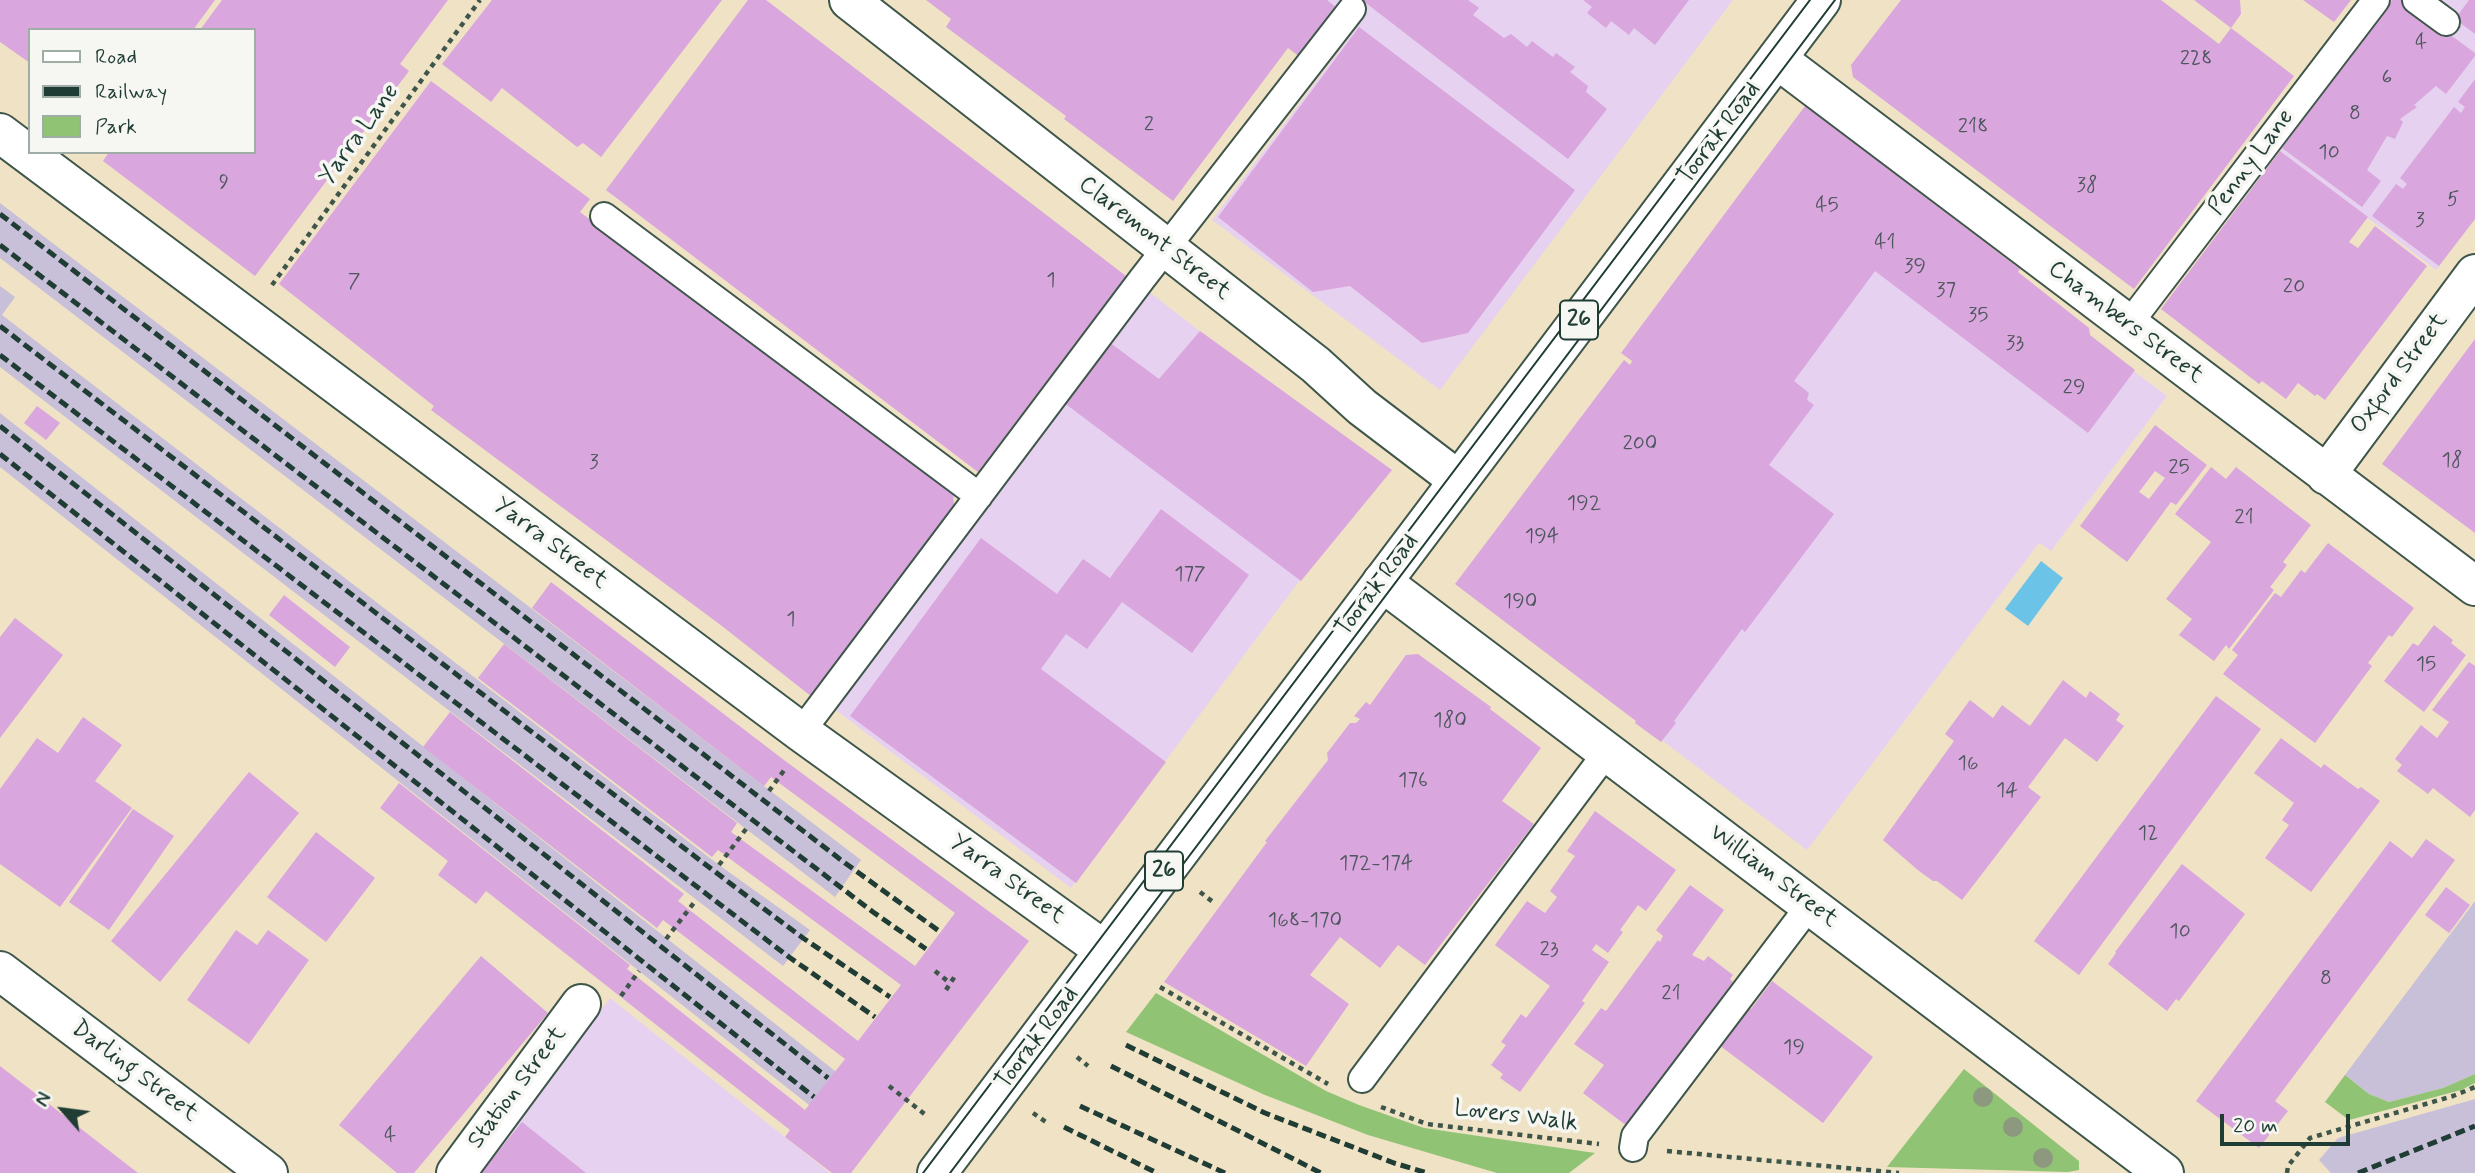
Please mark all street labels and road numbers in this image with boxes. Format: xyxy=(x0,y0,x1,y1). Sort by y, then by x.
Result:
street label: Toorak Road xyxy=(1672,77,1768,191)
street label: Yarra Lane xyxy=(314,79,406,191)
street label: Penny Lane xyxy=(2203,104,2301,222)
street label: Claremont Street xyxy=(1072,171,1236,307)
street label: Chambers Street xyxy=(2042,255,2208,391)
road number: 26 xyxy=(1560,300,1598,340)
street label: Oxford Street xyxy=(2345,308,2455,440)
street label: Yarra Street xyxy=(487,492,613,596)
street label: Toorak Road xyxy=(1330,529,1426,643)
street label: William Street xyxy=(1703,819,1843,935)
street label: Yarra Street xyxy=(944,829,1070,931)
road number: 26 xyxy=(1145,852,1183,890)
street label: Toorak Road xyxy=(990,982,1086,1096)
street label: Darling Street xyxy=(65,1015,203,1129)
street label: Station Street xyxy=(463,1021,573,1155)
street label: Lovers Walk xyxy=(1452,1095,1580,1139)

